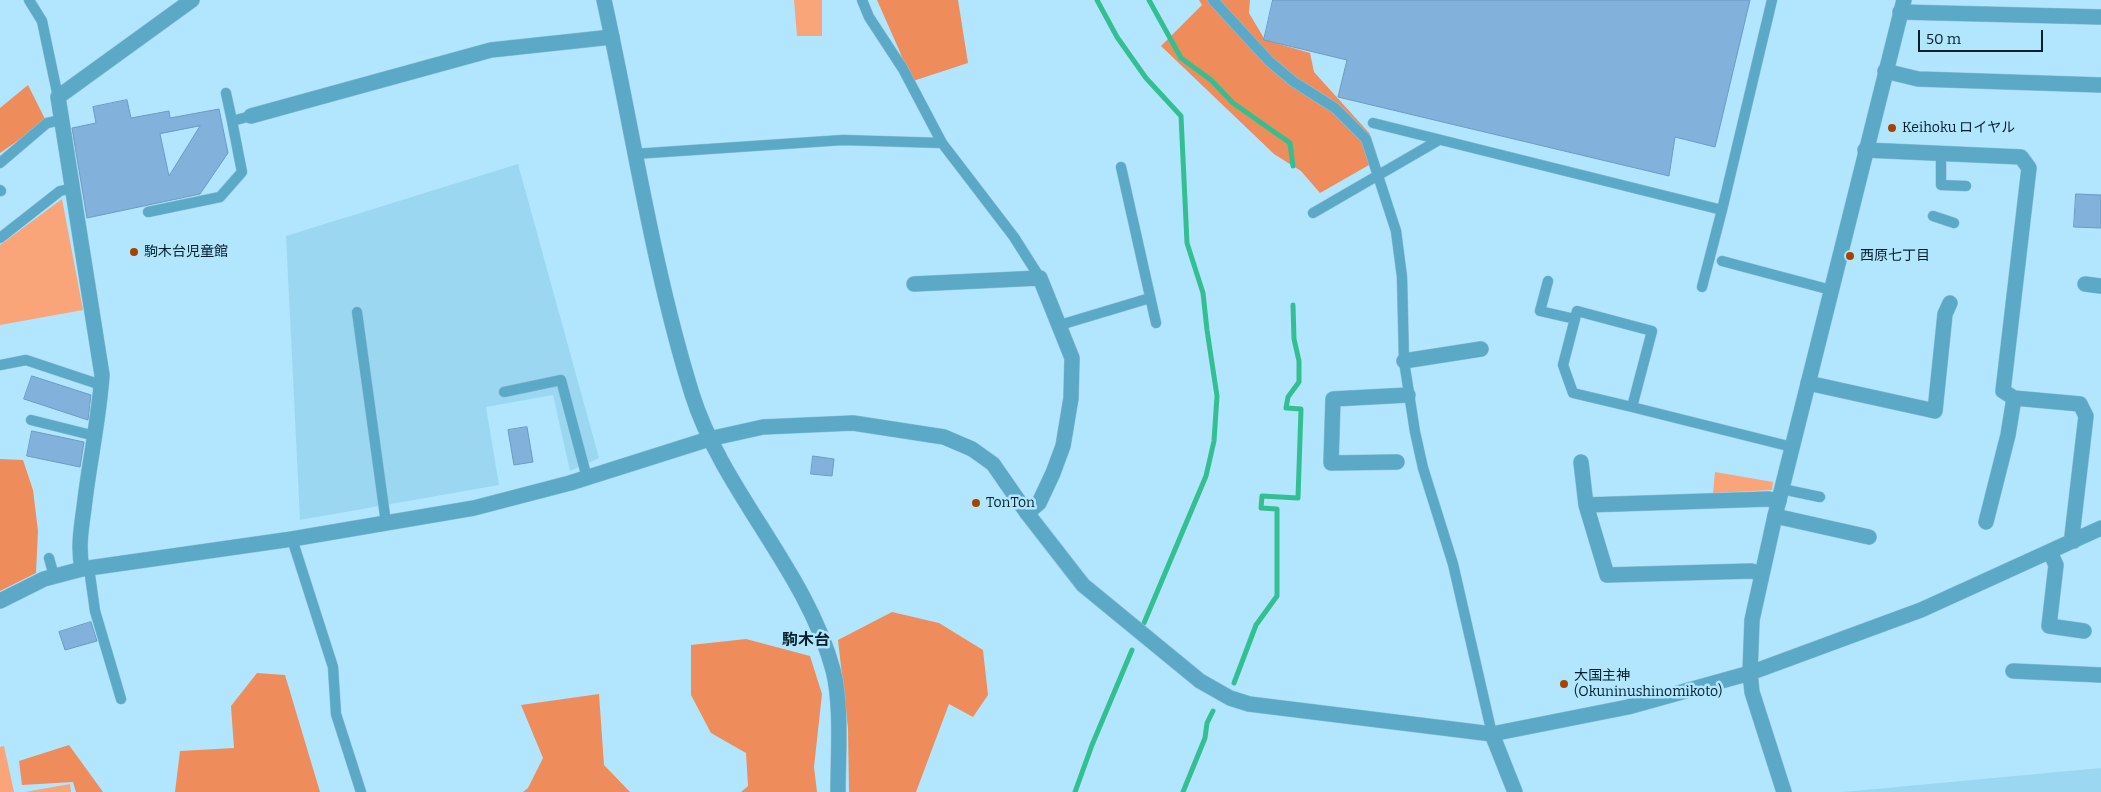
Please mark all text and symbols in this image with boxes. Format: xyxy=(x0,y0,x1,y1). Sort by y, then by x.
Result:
scale bar xyxy=(1921,20,2046,52)
text: 50 m xyxy=(1926,30,1961,48)
place label: Keihoku ロイヤル xyxy=(1902,120,2015,136)
marker: Keihoku ロイヤル xyxy=(1886,122,1898,134)
place label: 駒木台児童館 xyxy=(144,244,228,260)
marker: 駒木台児童館 xyxy=(128,246,140,258)
place label: 西原七丁目 xyxy=(1860,248,1930,264)
marker: 西原七丁目 xyxy=(1844,250,1856,262)
place label: TonTon xyxy=(986,495,1035,511)
marker: TonTon xyxy=(970,497,982,509)
district label: 駒木台 xyxy=(782,631,830,651)
place label: 大国主神 (Okuninushinomikoto) xyxy=(1574,668,1722,700)
marker: 大国主神 (Okuninushinomikoto) xyxy=(1558,678,1570,690)

